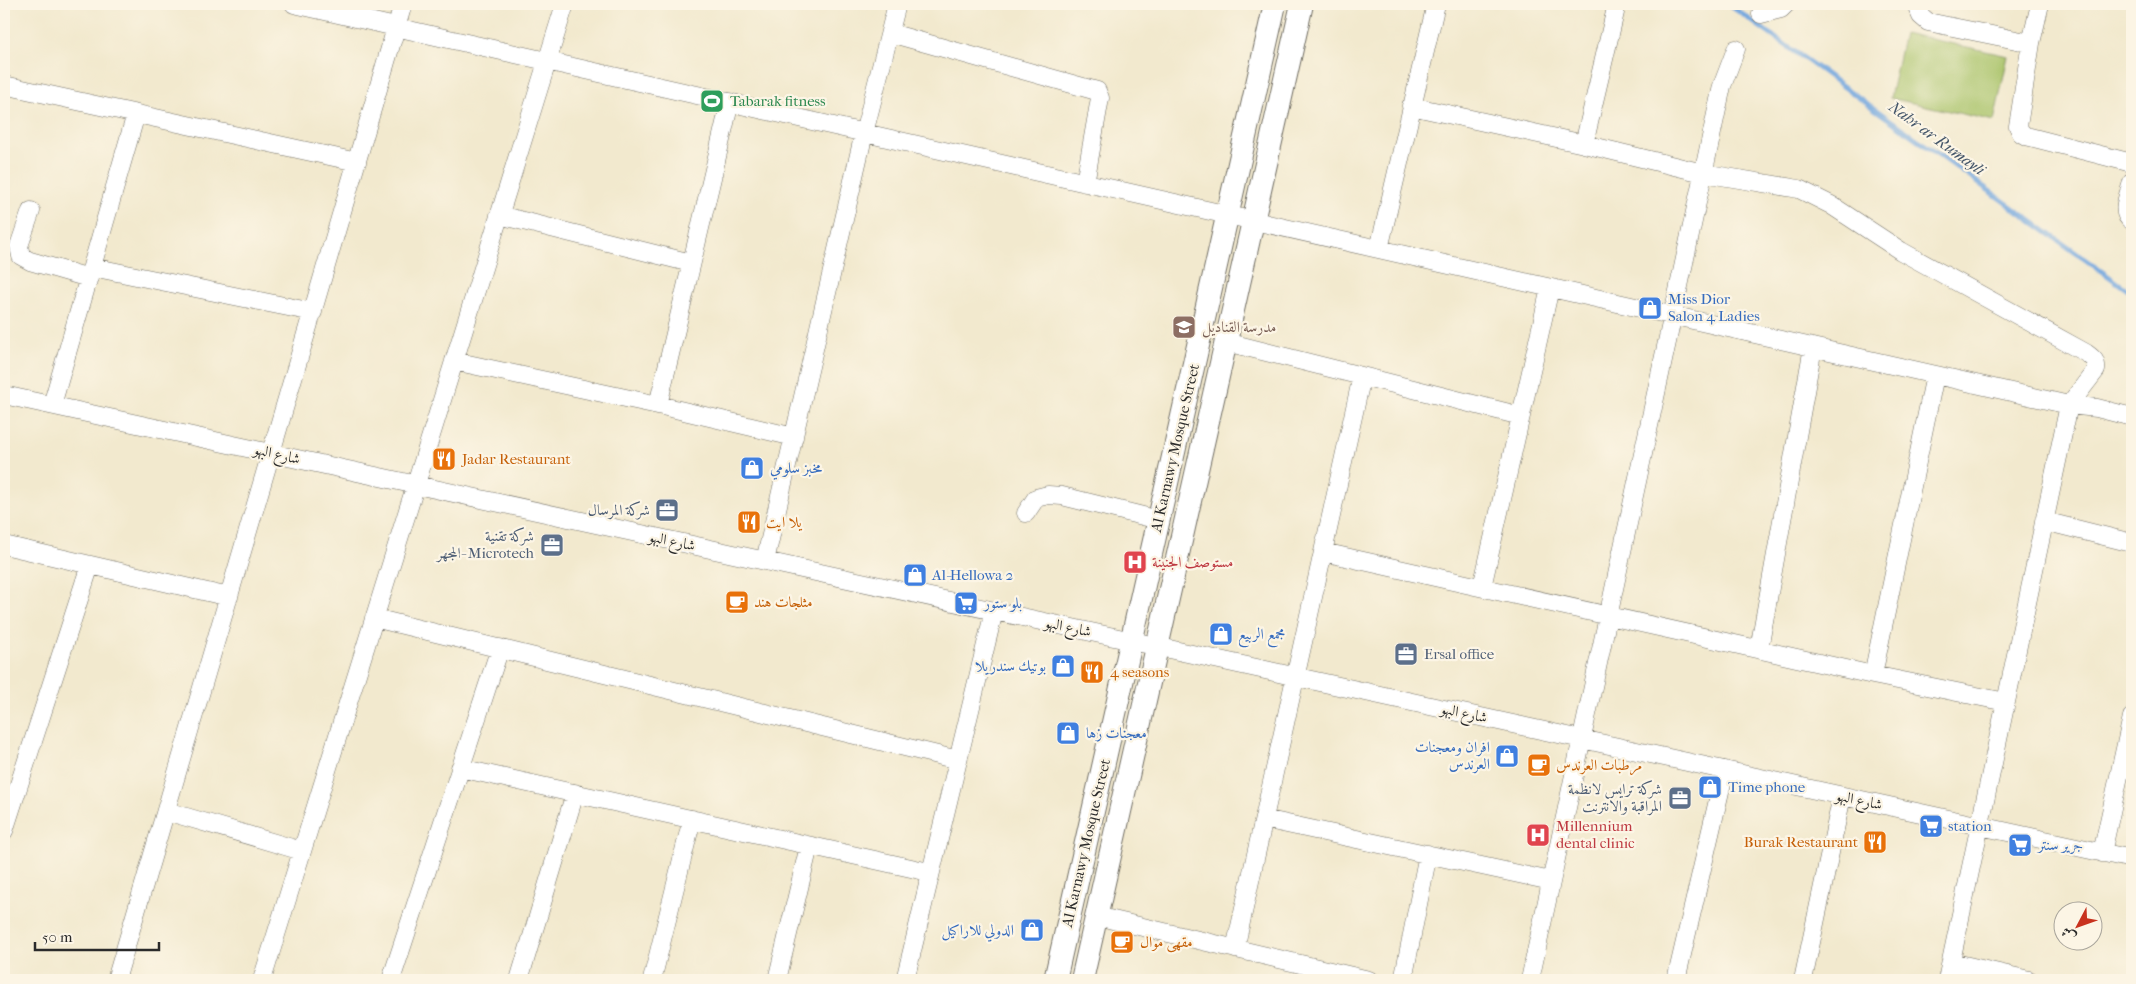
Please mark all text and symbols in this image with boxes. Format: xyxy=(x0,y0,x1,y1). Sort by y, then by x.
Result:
sports icon: Tabarak fitness xyxy=(699,88,725,114)
place label: Tabarak fitness xyxy=(730,92,826,110)
water label: Nahr ar Rumayli xyxy=(1884,96,1990,180)
place label: Miss Dior Salon 4 Ladies xyxy=(1668,290,1760,325)
shop icon: Miss Dior Salon 4 Ladies xyxy=(1637,295,1663,321)
school or university icon: مدرسة القناديل xyxy=(1171,314,1197,340)
place label: مدرسة القناديل xyxy=(1202,318,1276,338)
street label: Al Karnawy Mosque Street xyxy=(1147,361,1203,535)
street label: شارع البهو xyxy=(249,439,302,472)
restaurant icon: Jadar Restaurant xyxy=(431,446,457,472)
place label: Jadar Restaurant xyxy=(461,450,571,468)
shop icon: مخبز سلومي xyxy=(739,455,765,481)
place label: مخبز سلومي xyxy=(770,459,822,480)
office icon: شركة المرسال xyxy=(654,497,680,523)
place label: شركة المرسال xyxy=(588,501,650,520)
restaurant icon: يلا ايت xyxy=(736,509,762,535)
place label: يلا ايت xyxy=(766,513,803,532)
place label: شركة تقنية المجهر- Microtech xyxy=(435,527,535,563)
street label: شارع البهو xyxy=(644,527,697,559)
office icon: شركة تقنية المجهر- Microtech xyxy=(539,532,565,558)
hospital icon: مستوصف الجنينة xyxy=(1122,549,1148,575)
place label: مستوصف الجنينة xyxy=(1152,553,1233,571)
shop icon: Al-Hellowa 2 xyxy=(902,562,928,588)
place label: Al-Hellowa 2 xyxy=(931,566,1013,584)
cafe icon: مثلجات هند xyxy=(724,589,750,615)
supermarket icon: بلو ستور xyxy=(953,590,979,616)
place label: مثلجات هند xyxy=(754,593,813,611)
place label: بلو ستور xyxy=(982,594,1022,612)
street label: شارع البهو xyxy=(1040,613,1093,645)
shop icon: مجمع الربيع xyxy=(1208,621,1234,647)
place label: مجمع الربيع xyxy=(1238,625,1286,648)
office icon: Ersal office xyxy=(1393,641,1419,667)
place label: Ersal office xyxy=(1424,645,1495,663)
shop icon: بوتيك سندريلا xyxy=(1050,653,1076,679)
place label: بوتيك سندريلا xyxy=(975,657,1046,675)
restaurant icon: 4 seasons xyxy=(1079,659,1105,685)
place label: 4 seasons xyxy=(1110,663,1170,681)
street label: شارع البهو xyxy=(1436,699,1489,731)
shop icon: معجنات زها xyxy=(1055,720,1081,746)
place label: معجنات زها xyxy=(1086,724,1147,742)
place label: افران ومعجنات العرندس xyxy=(1415,738,1490,774)
shop icon: افران ومعجنات العرندس xyxy=(1494,743,1520,769)
cafe icon: مرطبات العرندس xyxy=(1526,752,1552,778)
street label: Al Karnawy Mosque Street xyxy=(1058,756,1114,930)
place label: مرطبات العرندس xyxy=(1556,756,1642,776)
shop icon: Time phone xyxy=(1697,774,1723,800)
place label: Time phone xyxy=(1728,778,1806,796)
place label: شركة ترايس لانظمة المراقبة والانترنت xyxy=(1568,780,1662,816)
office icon: شركة ترايس لانظمة المراقبة والانترنت xyxy=(1667,785,1693,811)
street label: شارع البهو xyxy=(1831,786,1884,818)
supermarket icon: station xyxy=(1918,813,1944,839)
place label: Millennium dental clinic xyxy=(1556,817,1635,852)
place label: station xyxy=(1948,817,1992,835)
hospital icon: Millennium dental clinic xyxy=(1525,822,1551,848)
restaurant icon: Burak Restaurant xyxy=(1862,829,1888,855)
supermarket icon: جرير سنتر xyxy=(2007,832,2033,858)
place label: Burak Restaurant xyxy=(1744,833,1859,851)
place label: جرير سنتر xyxy=(2036,836,2083,854)
north arrow xyxy=(2054,902,2104,952)
shop icon: الدولي للاراكيل xyxy=(1019,917,1045,943)
scale bar xyxy=(35,919,159,951)
place label: الدولي للاراكيل xyxy=(942,921,1014,942)
text: ش xyxy=(2058,923,2080,945)
text: 50 m xyxy=(42,928,73,946)
cafe icon: مقهى موال xyxy=(1109,929,1135,955)
place label: مقهى موال xyxy=(1140,933,1193,953)

